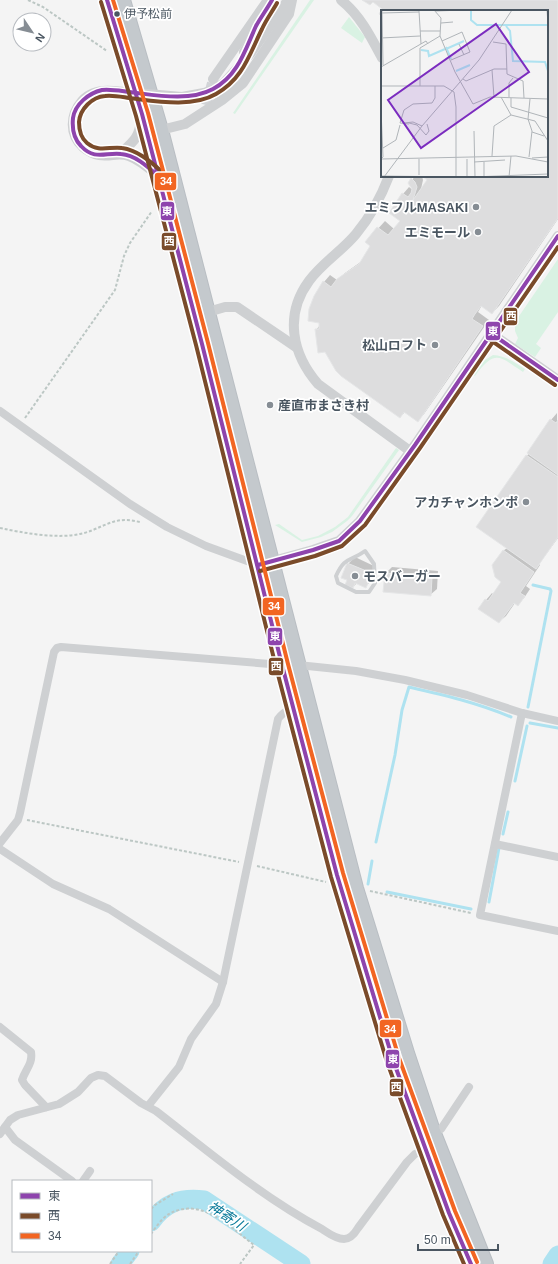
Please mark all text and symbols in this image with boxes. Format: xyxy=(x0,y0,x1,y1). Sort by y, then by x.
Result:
place label: 伊予松前 xyxy=(124,7,172,21)
marker: 伊予松前 xyxy=(112,9,122,19)
inset map xyxy=(381,10,548,177)
north arrow xyxy=(12,12,52,52)
text: N xyxy=(33,31,47,44)
line badge: 34 xyxy=(154,172,177,191)
text: 34 xyxy=(160,175,173,187)
place label: エミフルMASAKI xyxy=(365,200,468,215)
line badge: 東 xyxy=(160,201,175,221)
marker: エミフルMASAKI xyxy=(471,202,481,212)
text: 東 xyxy=(162,205,173,217)
place label: エミモール xyxy=(405,225,470,240)
marker: エミモール xyxy=(473,227,483,237)
line badge: 西 xyxy=(161,232,177,251)
text: 西 xyxy=(164,235,175,247)
line badge: 西 xyxy=(503,307,518,326)
text: 西 xyxy=(506,310,517,322)
line badge: 東 xyxy=(485,321,501,341)
text: 東 xyxy=(488,325,499,337)
place label: 松山ロフト xyxy=(362,338,427,353)
marker: 松山ロフト xyxy=(430,340,440,350)
place label: 産直市まさき村 xyxy=(278,398,369,413)
marker: 産直市まさき村 xyxy=(265,400,275,410)
place label: アカチャンホンポ xyxy=(414,495,518,510)
marker: アカチャンホンポ xyxy=(521,497,531,507)
place label: モスバーガー xyxy=(363,569,441,584)
marker: モスバーガー xyxy=(350,571,360,581)
line badge: 34 xyxy=(262,597,285,616)
text: 34 xyxy=(268,600,281,612)
line badge: 東 xyxy=(267,627,283,646)
text: 東 xyxy=(270,630,281,642)
line badge: 西 xyxy=(268,657,284,676)
text: 西 xyxy=(271,660,282,672)
line badge: 34 xyxy=(379,1019,402,1038)
text: 34 xyxy=(384,1023,397,1035)
line badge: 東 xyxy=(385,1049,400,1069)
text: 東 xyxy=(388,1053,399,1065)
line badge: 西 xyxy=(389,1078,404,1097)
text: 西 xyxy=(391,1081,402,1093)
legend xyxy=(12,1180,152,1252)
text: 東 xyxy=(48,1189,60,1203)
water label: 神寄川 xyxy=(205,1198,251,1235)
text: 西 xyxy=(48,1209,60,1223)
scale bar xyxy=(418,1226,498,1252)
text: 34 xyxy=(48,1229,62,1243)
text: 50 m xyxy=(424,1233,451,1247)

